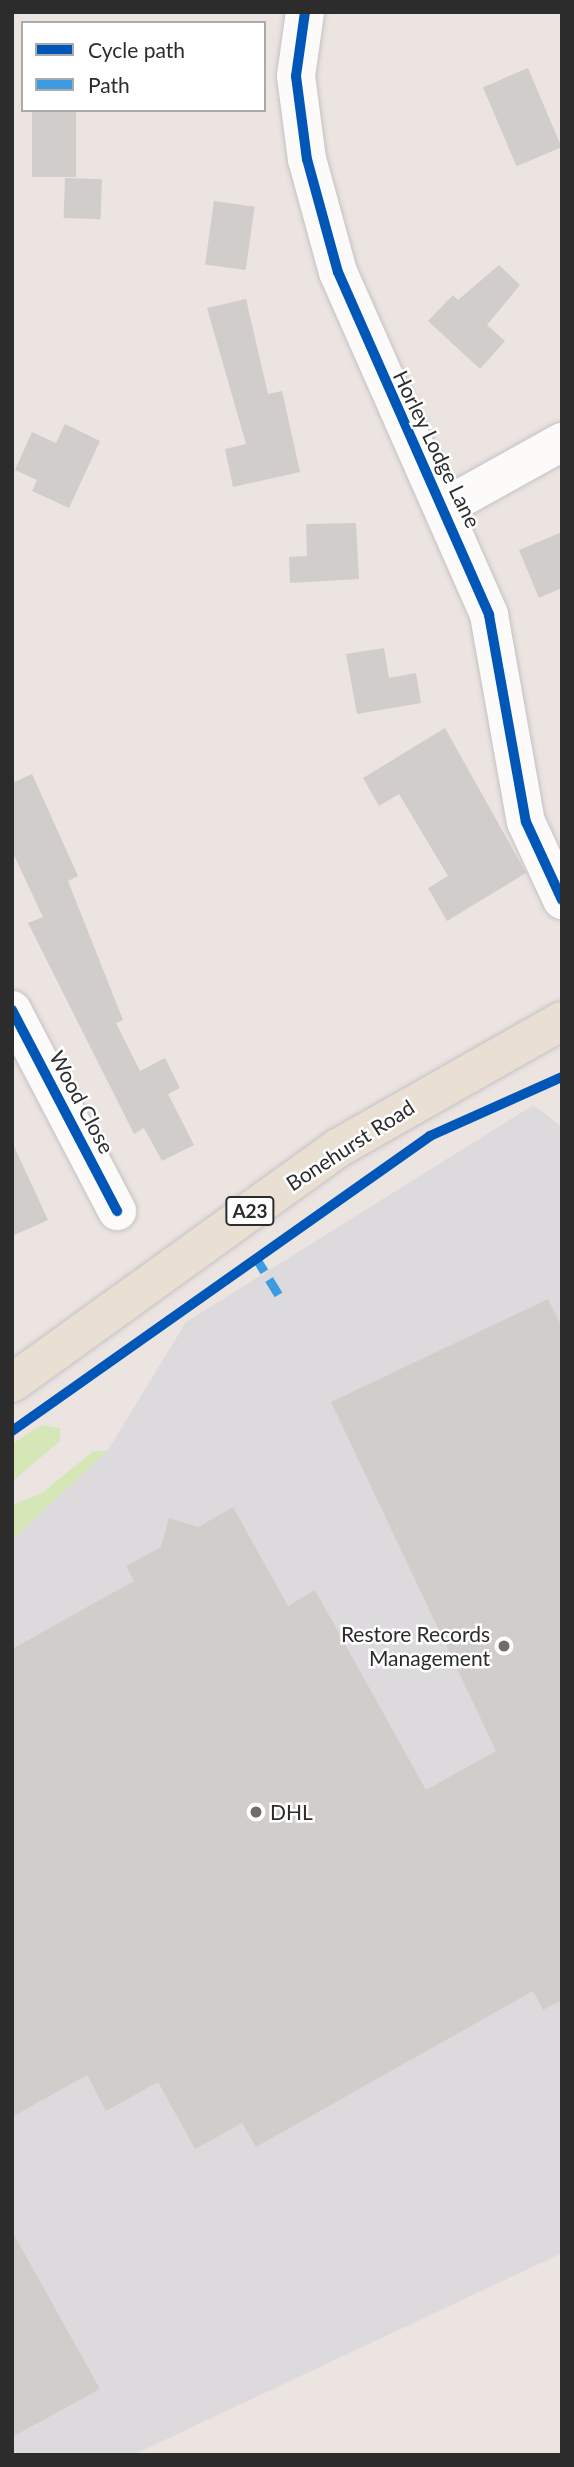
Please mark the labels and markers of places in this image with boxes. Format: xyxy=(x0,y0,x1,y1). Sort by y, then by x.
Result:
place label: Restore Records Management xyxy=(341,1621,490,1671)
marker: Restore Records Management xyxy=(496,1638,512,1654)
place label: DHL xyxy=(270,1799,313,1825)
marker: DHL xyxy=(248,1804,264,1820)

